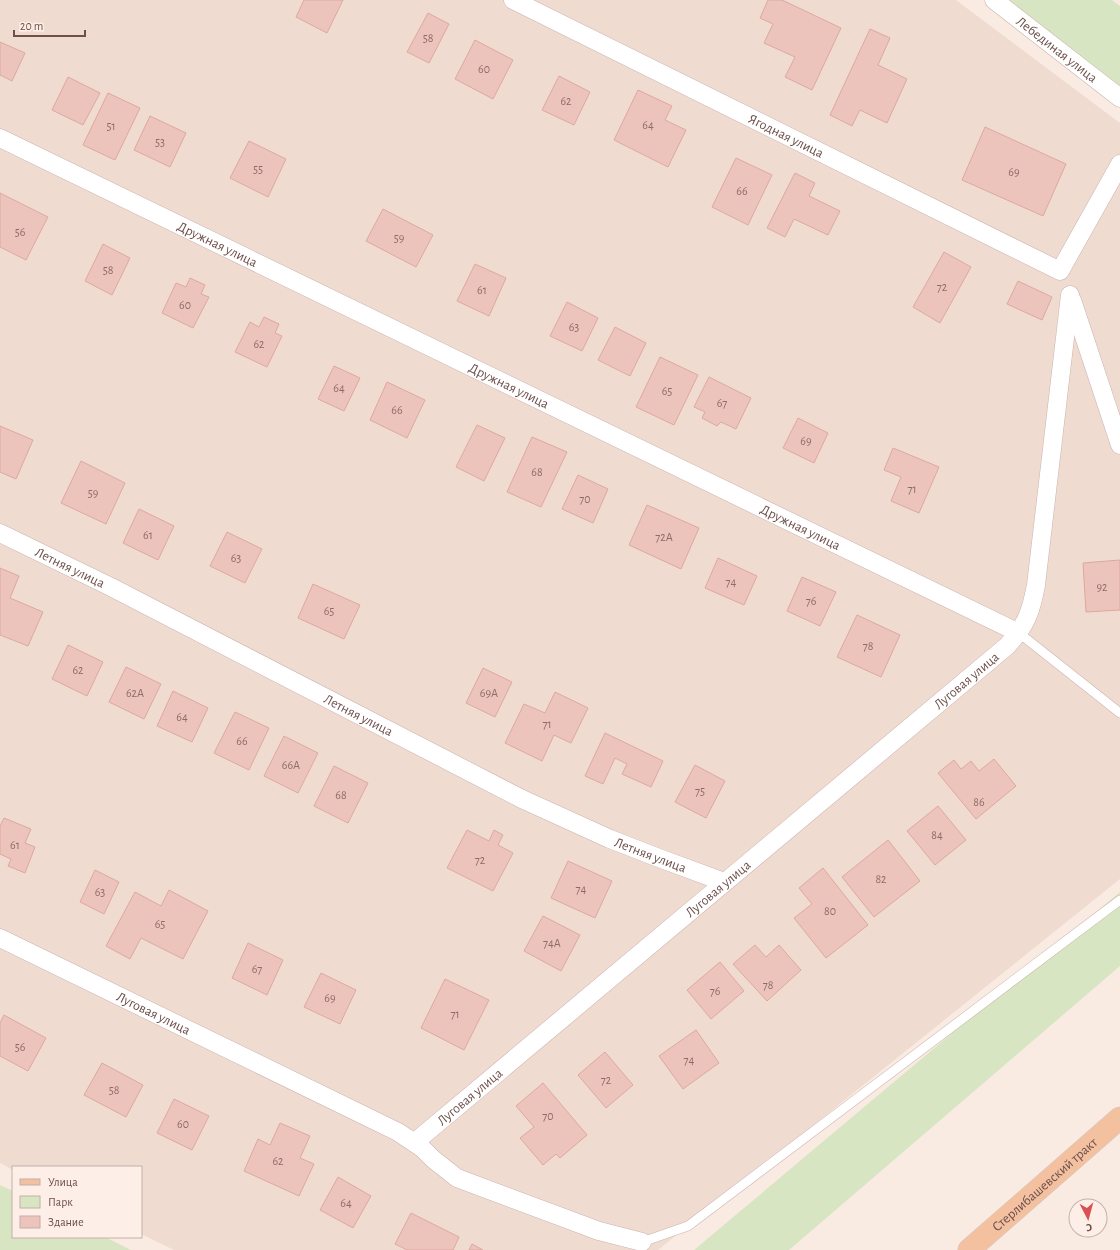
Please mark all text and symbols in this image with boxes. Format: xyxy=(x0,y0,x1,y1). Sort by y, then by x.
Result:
scale bar xyxy=(14,12,85,38)
street label: Лебединая улица xyxy=(1014,14,1100,86)
text: 20 m xyxy=(20,20,43,32)
house number: 58 xyxy=(423,32,434,44)
house number: 60 xyxy=(478,63,490,75)
house number: 62 xyxy=(560,95,572,107)
street label: Ягодная улица xyxy=(746,112,826,161)
house number: 64 xyxy=(642,119,654,131)
house number: 51 xyxy=(106,120,116,132)
house number: 53 xyxy=(155,136,165,148)
house number: 55 xyxy=(253,163,263,175)
house number: 69 xyxy=(1008,166,1020,178)
house number: 66 xyxy=(736,185,748,197)
street label: Дружная улица xyxy=(175,219,260,270)
house number: 56 xyxy=(15,226,26,238)
house number: 59 xyxy=(394,232,405,244)
house number: 58 xyxy=(103,264,114,276)
house number: 72 xyxy=(937,281,948,293)
house number: 61 xyxy=(477,284,487,296)
house number: 60 xyxy=(179,299,191,311)
house number: 63 xyxy=(569,321,579,333)
house number: 62 xyxy=(253,338,265,350)
street label: Дружная улица xyxy=(466,361,551,412)
house number: 64 xyxy=(333,382,345,394)
house number: 65 xyxy=(662,385,672,397)
house number: 67 xyxy=(717,397,727,409)
house number: 66 xyxy=(391,404,403,416)
house number: 69 xyxy=(800,435,812,447)
house number: 68 xyxy=(531,466,543,478)
house number: 71 xyxy=(907,483,917,495)
house number: 59 xyxy=(88,487,99,499)
house number: 70 xyxy=(579,493,591,505)
street label: Дружная улица xyxy=(758,502,843,553)
house number: 61 xyxy=(143,529,153,541)
house number: 72А xyxy=(655,531,673,543)
street label: Летняя улица xyxy=(33,545,107,591)
house number: 63 xyxy=(231,552,241,564)
house number: 74 xyxy=(726,576,737,588)
house number: 92 xyxy=(1096,581,1108,593)
house number: 76 xyxy=(806,595,817,607)
house number: 65 xyxy=(324,605,334,617)
house number: 78 xyxy=(863,640,874,652)
street label: Луговая улица xyxy=(932,650,1002,712)
house number: 62 xyxy=(72,664,84,676)
house number: 62А xyxy=(126,687,144,699)
house number: 69А xyxy=(480,687,498,699)
street label: Летняя улица xyxy=(321,692,395,739)
house number: 64 xyxy=(176,711,188,723)
house number: 71 xyxy=(542,718,552,730)
house number: 66 xyxy=(236,735,248,747)
house number: 66А xyxy=(282,759,300,771)
house number: 75 xyxy=(695,785,705,797)
house number: 68 xyxy=(335,789,347,801)
house number: 86 xyxy=(973,796,985,808)
house number: 84 xyxy=(931,829,943,841)
street label: Летняя улица xyxy=(612,835,688,876)
house number: 61 xyxy=(10,839,20,851)
house number: 72 xyxy=(475,854,486,866)
street label: Луговая улица xyxy=(683,858,754,920)
house number: 82 xyxy=(875,873,887,885)
house number: 74 xyxy=(576,883,587,895)
house number: 63 xyxy=(95,886,105,898)
house number: 80 xyxy=(824,905,836,917)
house number: 65 xyxy=(155,918,165,930)
house number: 74А xyxy=(543,937,561,949)
house number: 67 xyxy=(252,963,262,975)
house number: 78 xyxy=(763,979,774,991)
house number: 76 xyxy=(710,985,721,997)
street label: Луговая улица xyxy=(114,990,193,1038)
house number: 69 xyxy=(324,992,336,1004)
house number: 71 xyxy=(450,1008,460,1020)
house number: 56 xyxy=(15,1041,26,1053)
house number: 74 xyxy=(684,1054,695,1066)
street label: Луговая улица xyxy=(435,1066,506,1128)
house number: 72 xyxy=(601,1074,612,1086)
house number: 58 xyxy=(109,1084,120,1096)
house number: 70 xyxy=(542,1110,554,1122)
house number: 60 xyxy=(177,1118,189,1130)
street label: Стерлибашевский тракт xyxy=(988,1134,1100,1234)
house number: 62 xyxy=(272,1155,284,1167)
legend xyxy=(12,1166,142,1238)
text: Улица xyxy=(48,1176,78,1188)
text: Парк xyxy=(48,1196,73,1208)
house number: 64 xyxy=(340,1197,352,1209)
north arrow xyxy=(1068,1198,1108,1238)
text: Здание xyxy=(48,1216,84,1228)

